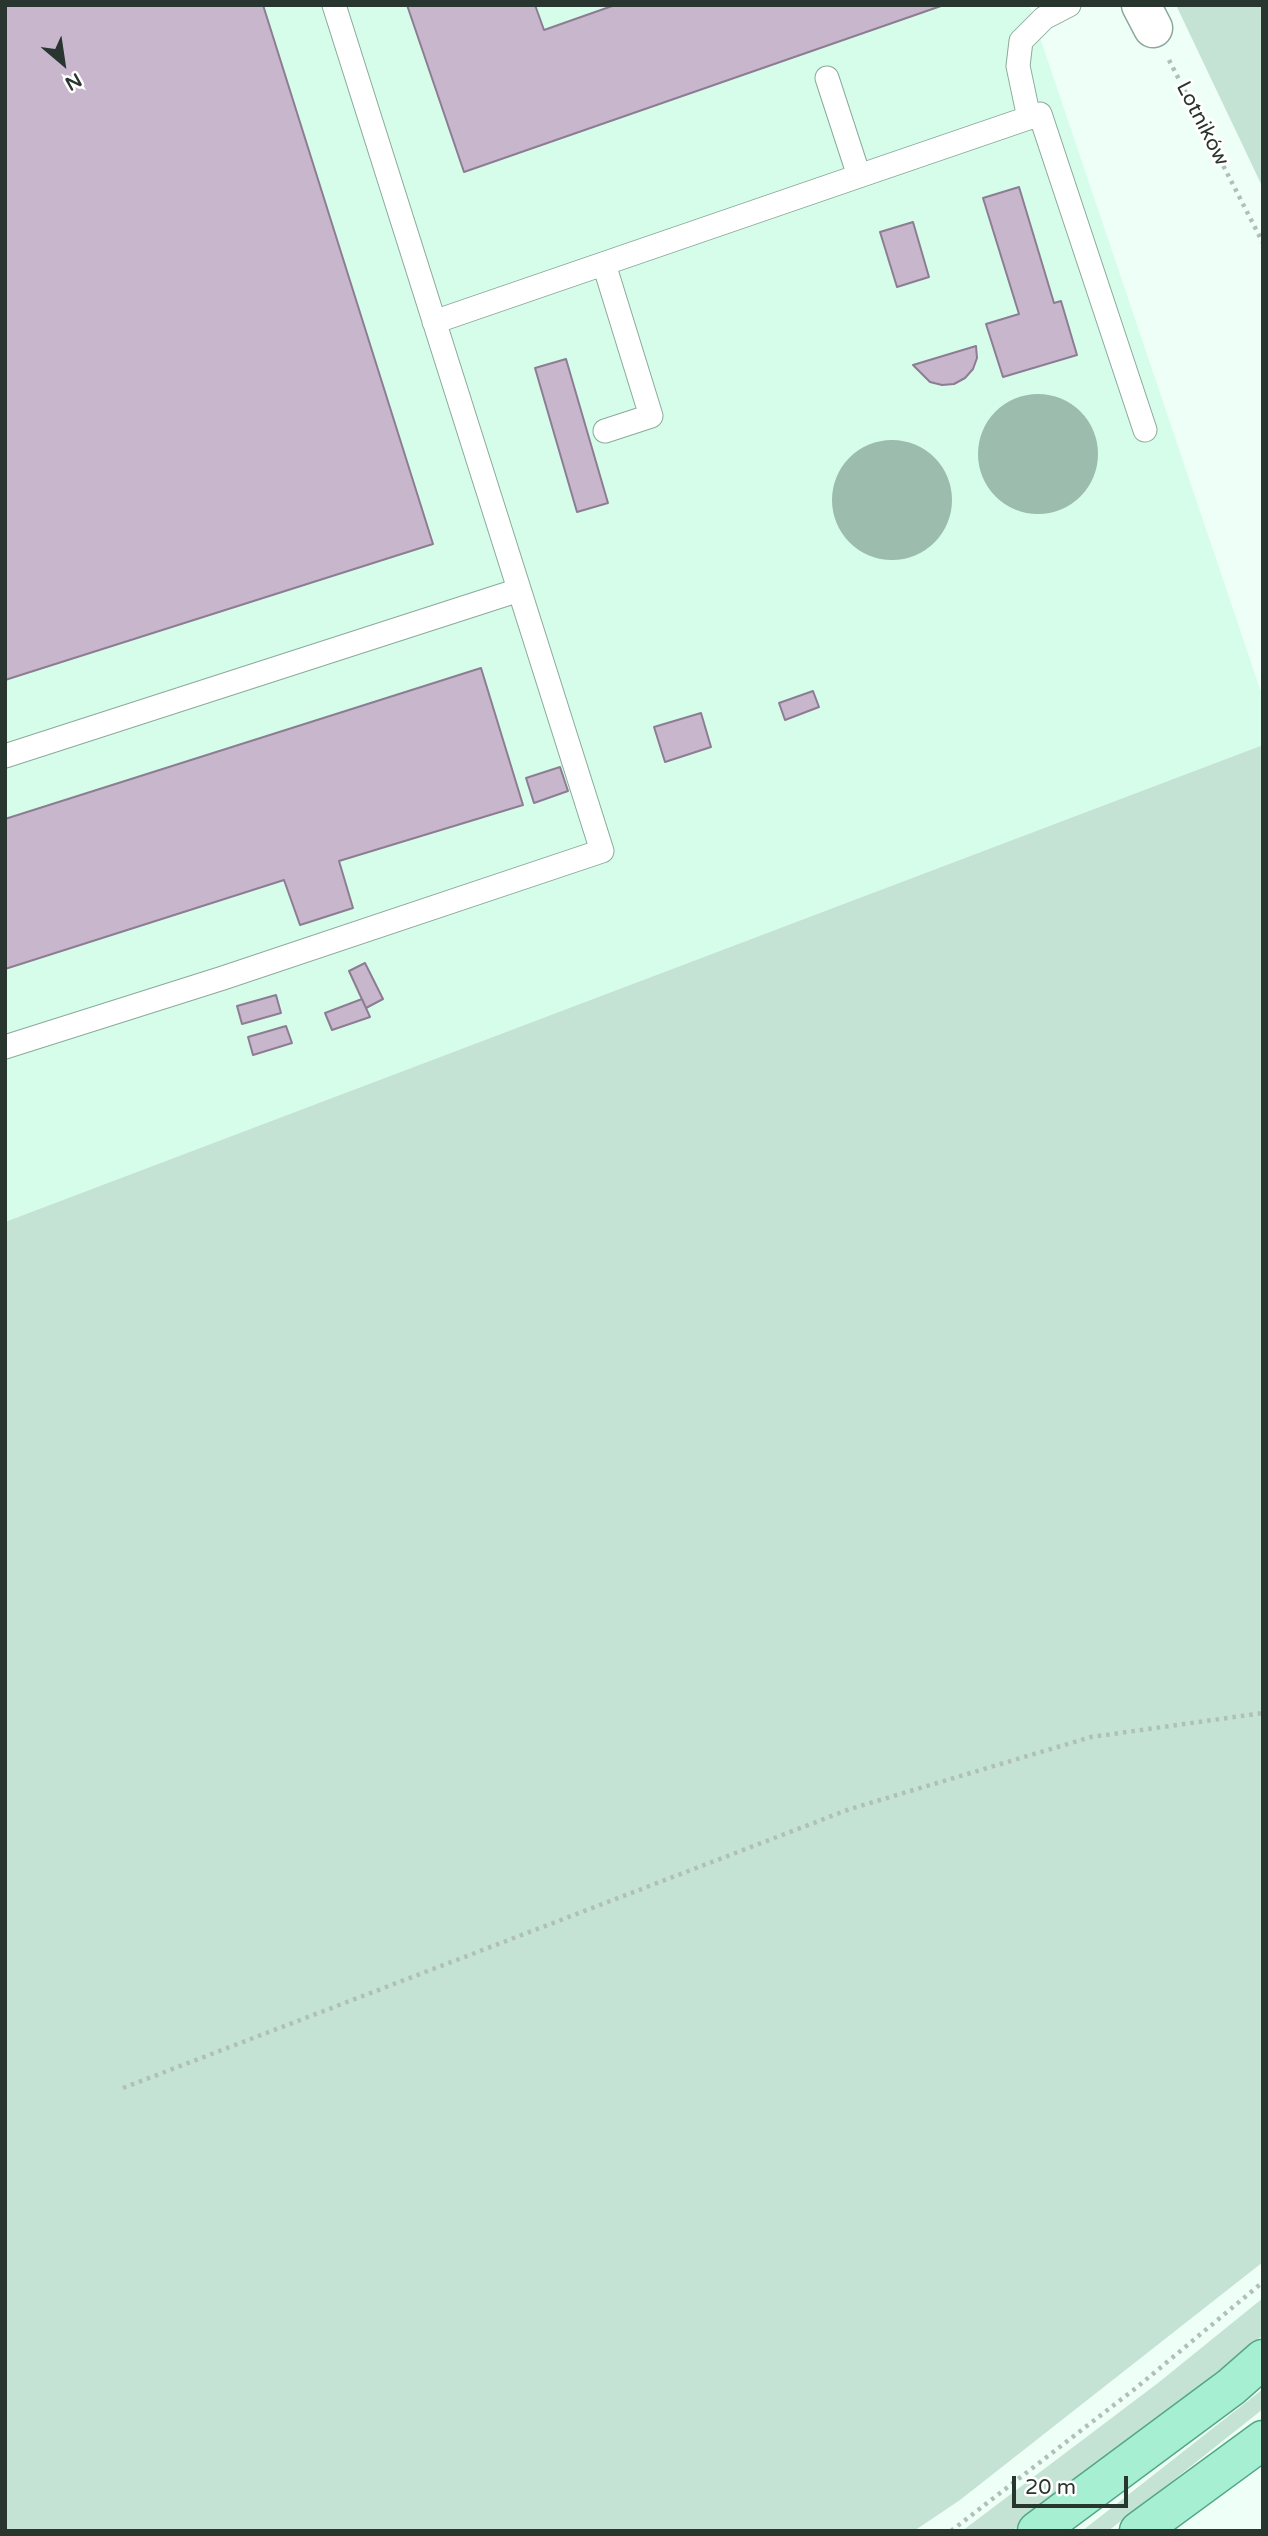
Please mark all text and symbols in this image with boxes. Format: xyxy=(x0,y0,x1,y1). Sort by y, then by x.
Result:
north arrow xyxy=(28,28,98,98)
text: N xyxy=(61,68,85,95)
street label: Lotników xyxy=(1170,78,1234,170)
scale bar xyxy=(1016,2462,1132,2506)
text: 20 m xyxy=(1025,2475,1076,2500)

